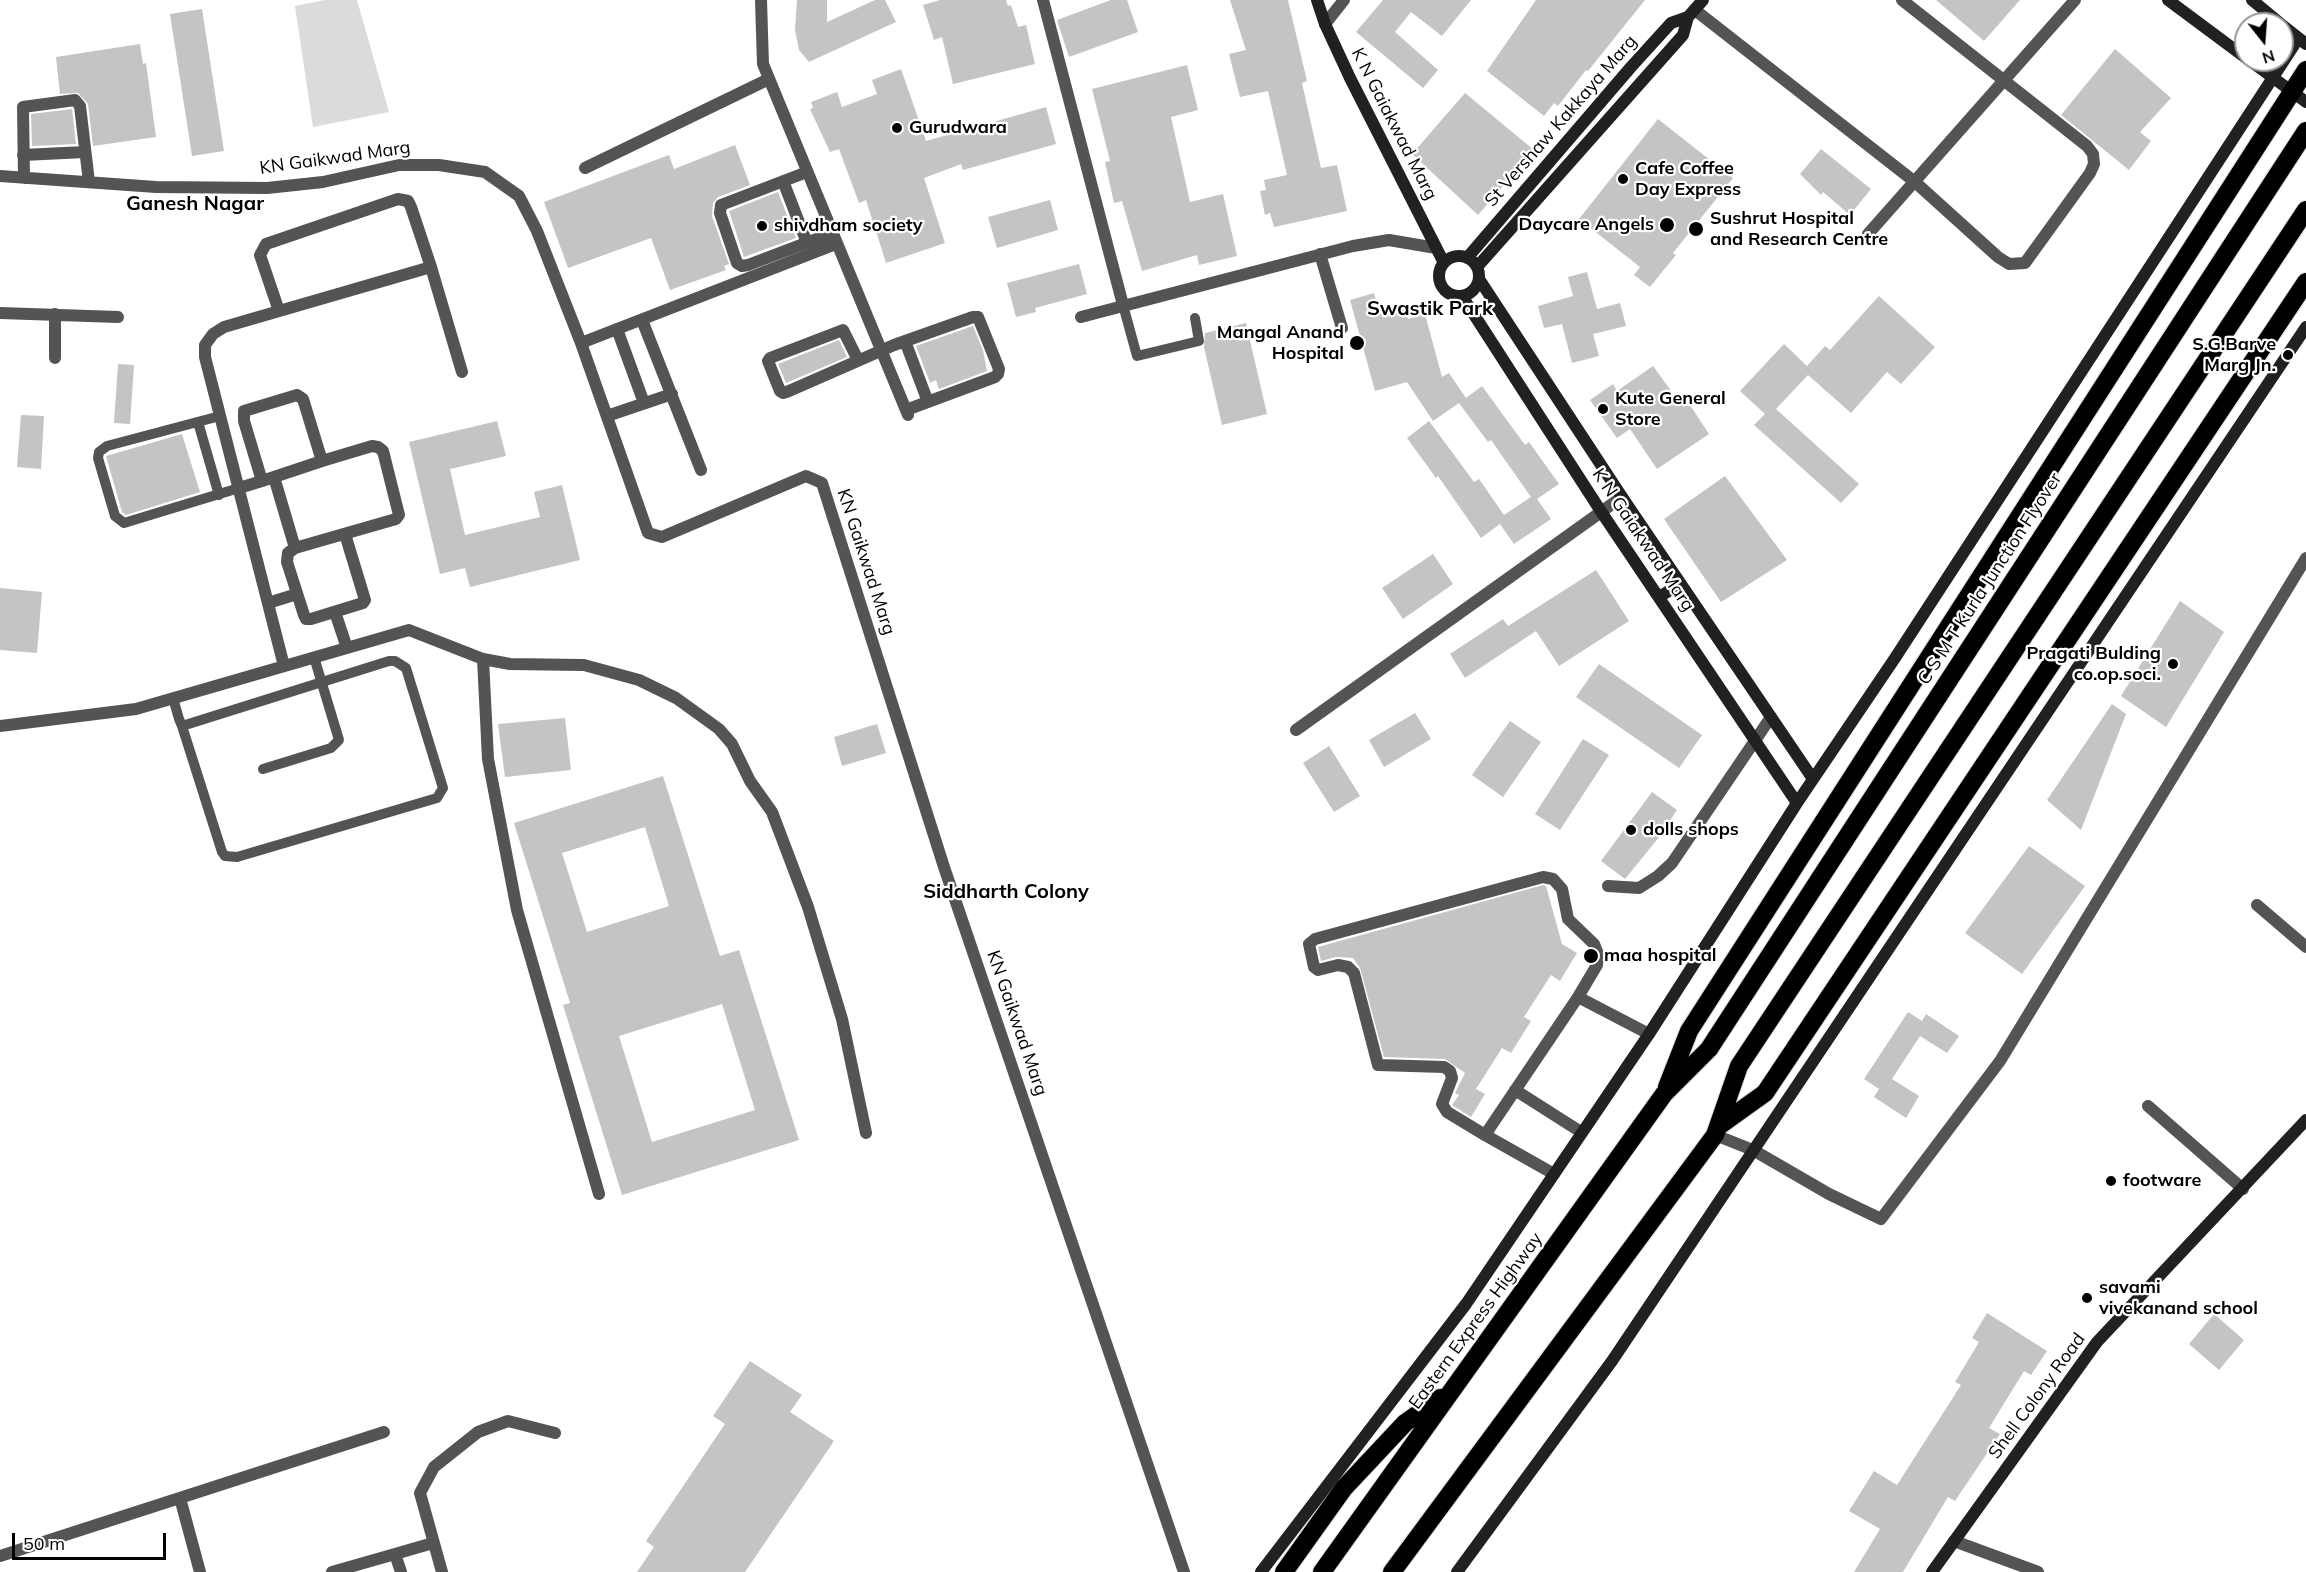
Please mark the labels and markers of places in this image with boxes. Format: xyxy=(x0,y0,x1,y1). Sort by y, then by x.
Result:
place label: Gurudwara xyxy=(909,117,1007,139)
marker: Gurudwara xyxy=(890,121,904,135)
place label: Cafe Coffee Day Express xyxy=(1635,158,1741,201)
marker: Cafe Coffee Day Express xyxy=(1616,172,1630,186)
place label: Sushrut Hospital and Research Centre xyxy=(1710,208,1888,250)
place label: Daycare Angels xyxy=(1519,214,1654,236)
place label: shivdham society xyxy=(774,215,922,237)
marker: Daycare Angels xyxy=(1658,216,1676,234)
marker: shivdham society xyxy=(755,219,769,233)
marker: Sushrut Hospital and Research Centre xyxy=(1687,220,1705,238)
place label: Mangal Anand Hospital xyxy=(1217,322,1344,364)
marker: Mangal Anand Hospital xyxy=(1348,334,1366,352)
place label: S.G.Barve Marg Jn. xyxy=(2192,334,2276,376)
marker: S.G.Barve Marg Jn. xyxy=(2281,348,2295,362)
place label: Kute General Store xyxy=(1615,388,1726,430)
marker: Kute General Store xyxy=(1596,402,1610,416)
place label: Pragati Bulding co.op.soci. xyxy=(2026,643,2161,686)
marker: Pragati Bulding co.op.soci. xyxy=(2166,657,2180,671)
place label: dolls shops xyxy=(1643,819,1739,841)
marker: dolls shops xyxy=(1624,823,1638,837)
place label: maa hospital xyxy=(1604,945,1716,967)
marker: maa hospital xyxy=(1582,947,1600,965)
place label: footware xyxy=(2123,1170,2201,1192)
marker: footware xyxy=(2104,1174,2118,1188)
place label: savami vivekanand school xyxy=(2099,1277,2258,1320)
marker: savami vivekanand school xyxy=(2080,1291,2094,1305)

